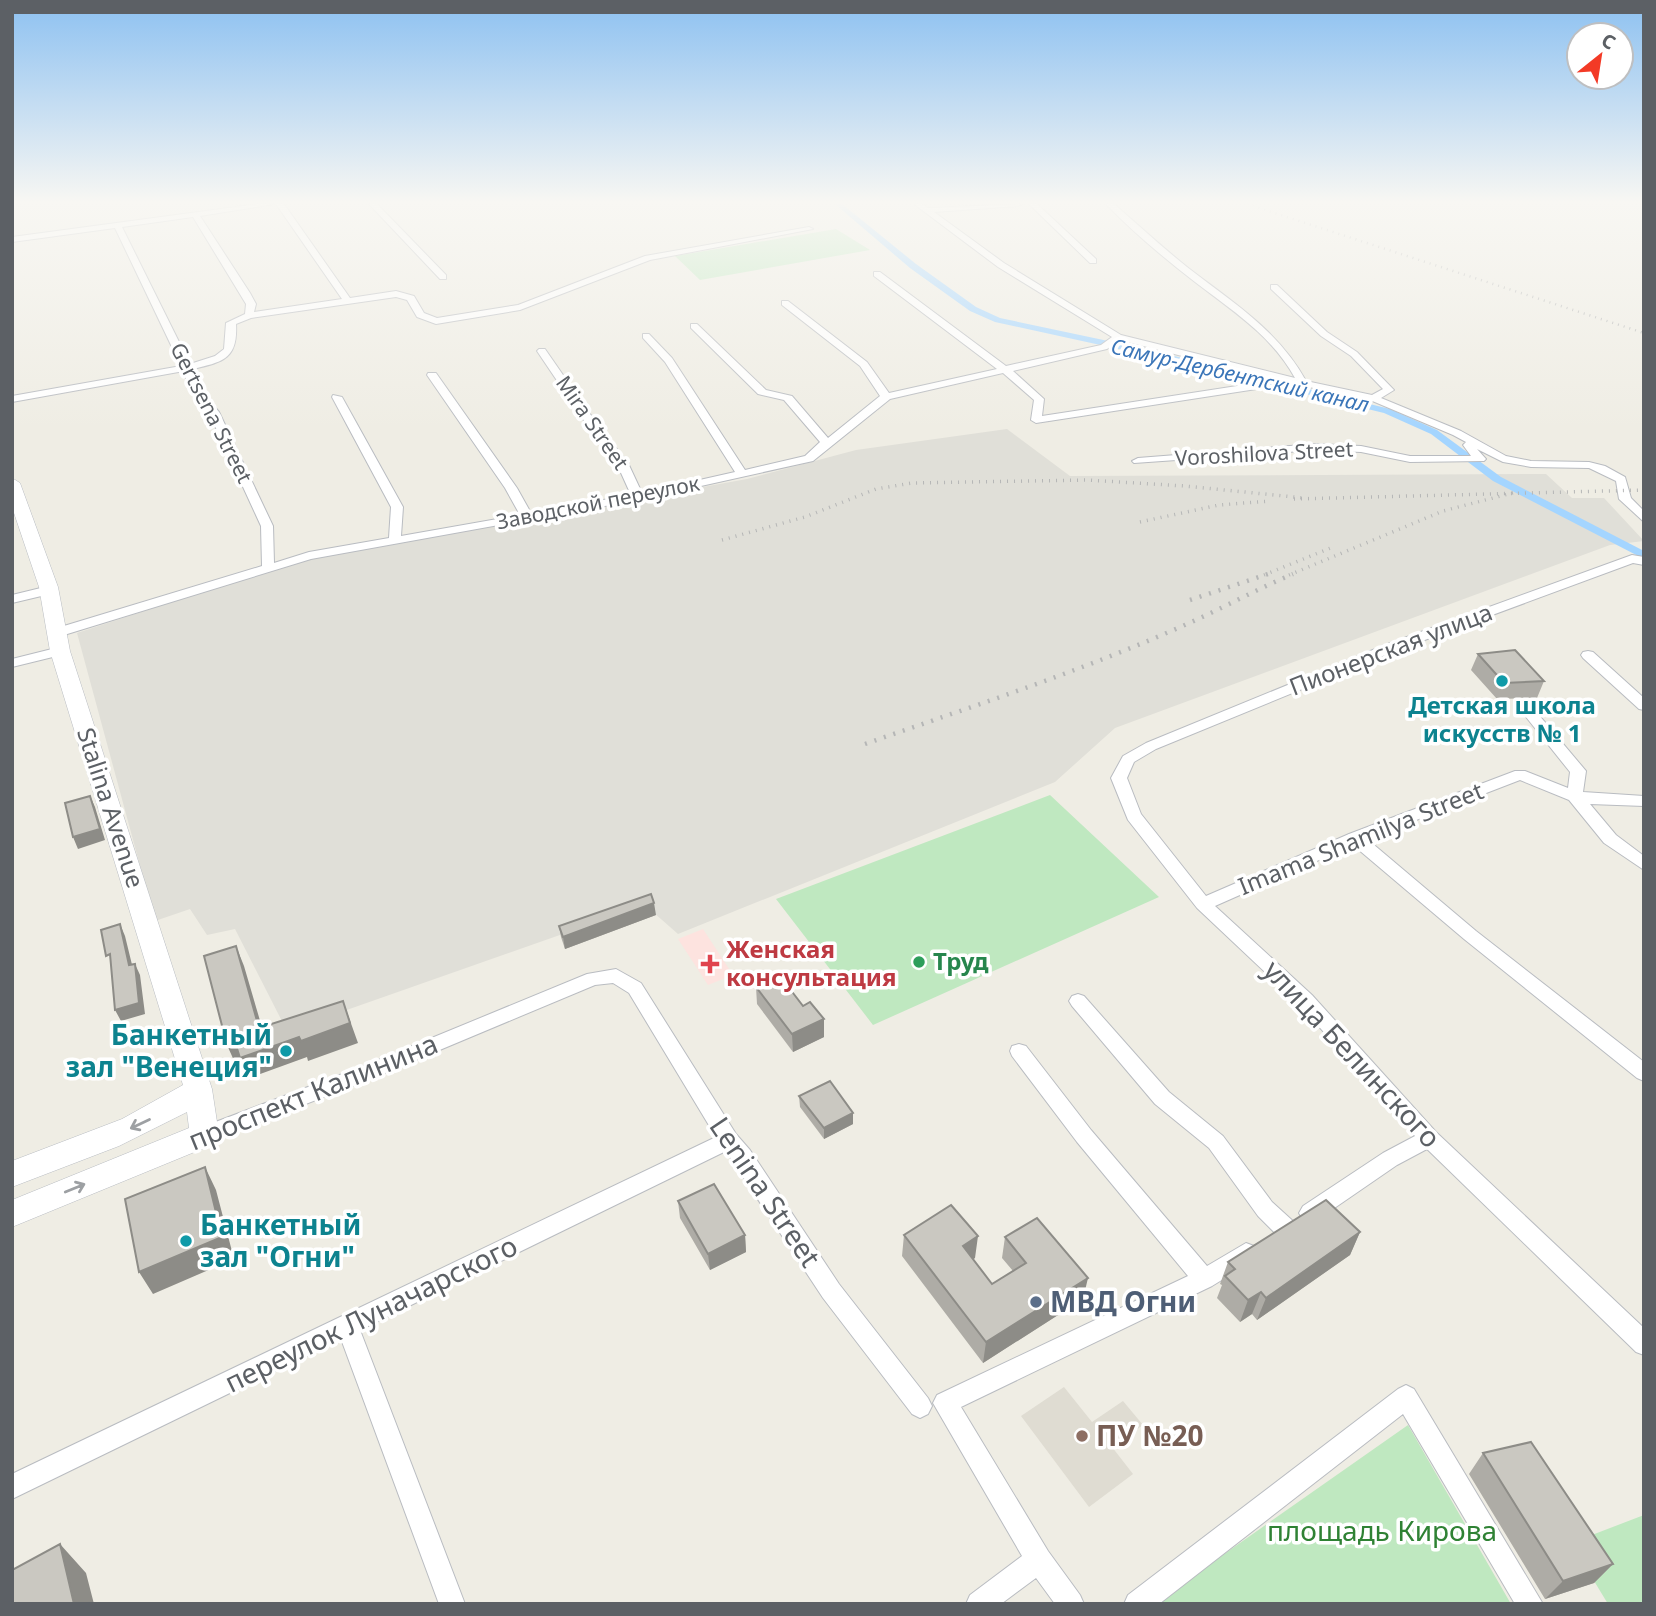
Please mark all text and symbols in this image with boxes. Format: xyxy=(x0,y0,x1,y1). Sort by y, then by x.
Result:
north arrow xyxy=(1565,21,1635,91)
text: С xyxy=(1597,27,1620,56)
water label: Самур-Дербентский канал xyxy=(1108,332,1372,418)
street label: Gertsena Street xyxy=(164,338,260,488)
street label: Mira Street xyxy=(550,370,636,475)
street label: Voroshilova Street xyxy=(1174,434,1354,472)
street label: Заводской переулок xyxy=(494,469,702,535)
street label: Пионерская улица xyxy=(1284,595,1497,703)
marker: Детская школа искусств № 1 xyxy=(1494,673,1510,689)
place label: Детская школа искусств № 1 xyxy=(1408,688,1596,749)
street label: Stalina Avenue xyxy=(70,723,153,892)
street label: Imama Shamilya Street xyxy=(1233,773,1488,902)
place label: Женская консультация xyxy=(726,932,896,993)
place label: Труд xyxy=(933,944,989,977)
street label: улица Белинского xyxy=(1256,951,1450,1155)
marker: Женская консультация xyxy=(700,954,720,974)
marker: Труд xyxy=(911,954,927,970)
place label: Банкетный зал "Венеция" xyxy=(66,1015,272,1085)
street label: проспект Калинина xyxy=(182,1024,443,1159)
marker: Банкетный зал "Венеция" xyxy=(278,1043,294,1059)
street label: Lenina Street xyxy=(702,1109,830,1274)
one-way arrow xyxy=(130,1118,151,1132)
one-way arrow xyxy=(64,1180,86,1193)
place label: Банкетный зал "Огни" xyxy=(200,1205,361,1275)
street label: переулок Луначарского xyxy=(218,1226,523,1401)
marker: Банкетный зал "Огни" xyxy=(178,1233,194,1249)
place label: МВД Огни xyxy=(1050,1282,1196,1320)
marker: МВД Огни xyxy=(1028,1294,1044,1310)
place label: ПУ №20 xyxy=(1096,1416,1204,1454)
marker: ПУ №20 xyxy=(1074,1428,1090,1444)
park label: площадь Кирова xyxy=(1267,1511,1497,1549)

